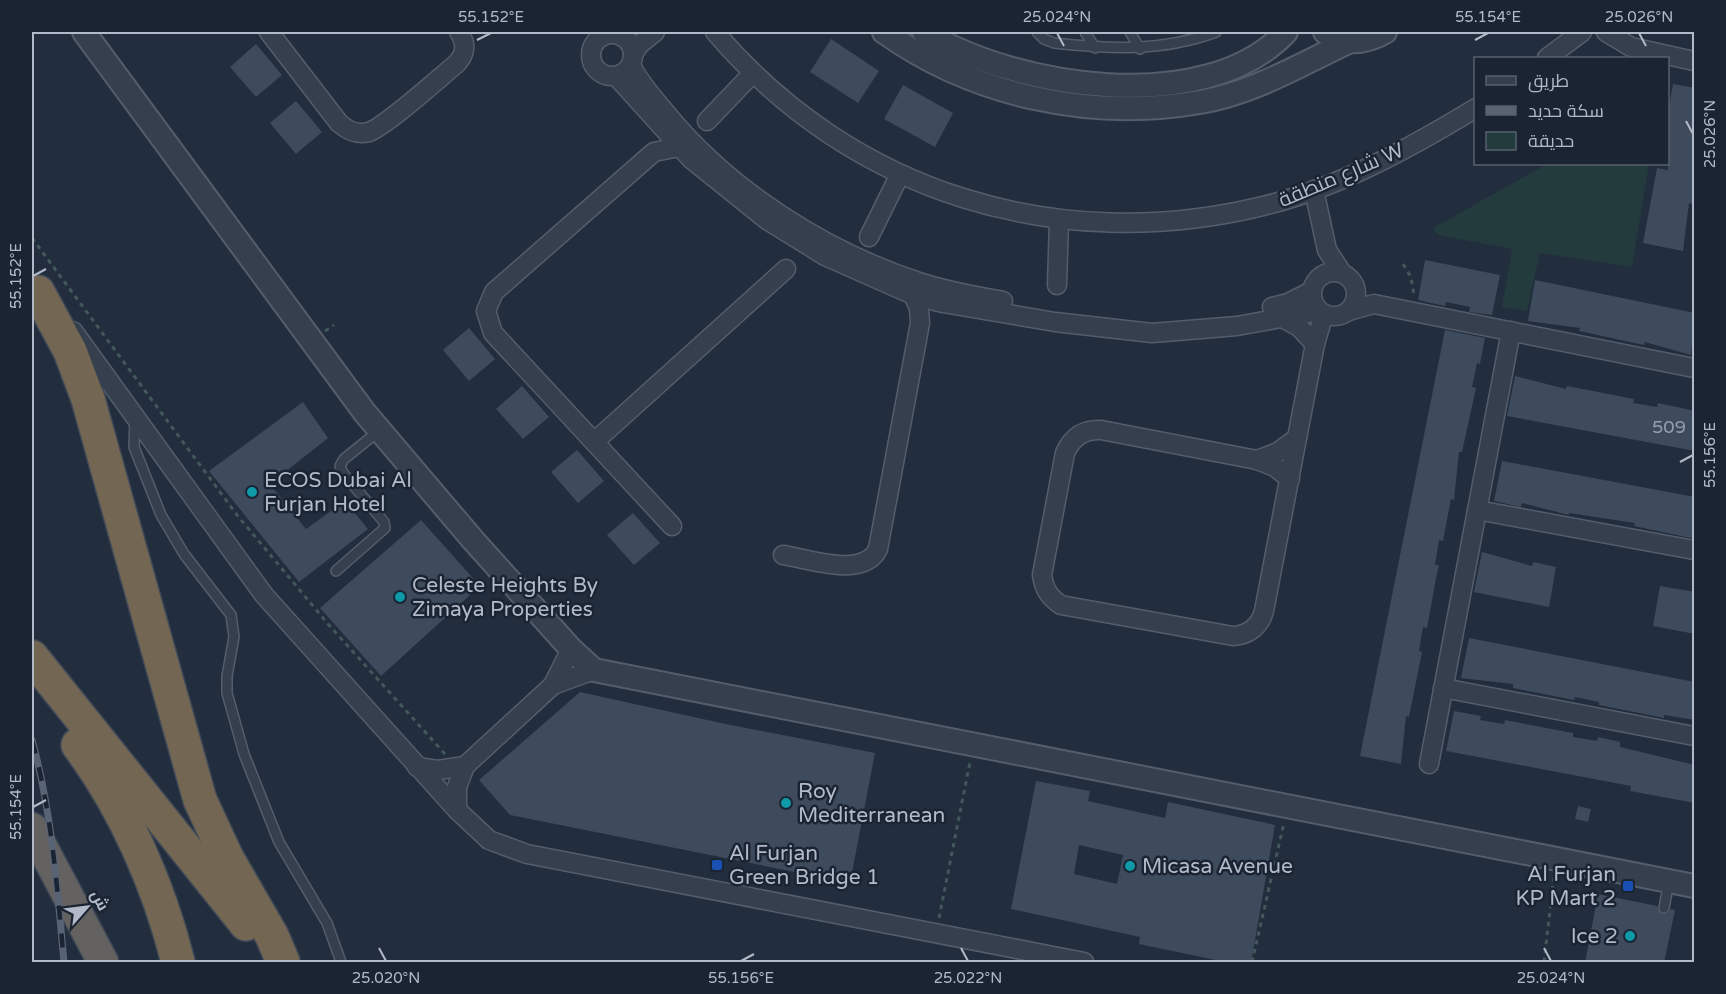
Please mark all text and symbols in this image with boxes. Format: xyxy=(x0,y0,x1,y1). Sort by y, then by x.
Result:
text: 55.152°E xyxy=(458,8,524,26)
text: 25.024°N xyxy=(1023,8,1091,26)
text: 55.154°E xyxy=(1455,8,1521,26)
text: 25.026°N xyxy=(1605,8,1673,26)
legend xyxy=(1474,57,1669,165)
text: طريق xyxy=(1528,70,1569,93)
text: سكة حديد xyxy=(1528,100,1604,122)
text: 25.026°N xyxy=(1701,100,1719,168)
text: حديقة xyxy=(1528,130,1574,152)
street label: شارع منطقة W xyxy=(1275,138,1408,214)
text: 55.152°E xyxy=(7,243,25,309)
house number: 509 xyxy=(1652,416,1686,438)
text: 55.156°E xyxy=(1701,422,1719,488)
place label: ECOS Dubai Al Furjan Hotel xyxy=(264,468,412,517)
marker: ECOS Dubai Al Furjan Hotel xyxy=(245,485,259,499)
place label: Celeste Heights By Zimaya Properties xyxy=(412,573,598,622)
marker: Celeste Heights By Zimaya Properties xyxy=(393,590,407,604)
text: 55.154°E xyxy=(7,774,25,840)
place label: Roy Mediterranean xyxy=(798,779,945,828)
marker: Roy Mediterranean xyxy=(779,796,793,810)
place label: Al Furjan Green Bridge 1 xyxy=(729,841,879,890)
place label: Micasa Avenue xyxy=(1142,854,1293,879)
marker: Al Furjan Green Bridge 1 xyxy=(710,858,724,872)
marker: Micasa Avenue xyxy=(1123,859,1137,873)
place label: Al Furjan KP Mart 2 xyxy=(1516,862,1616,911)
north arrow xyxy=(57,877,117,937)
marker: Al Furjan KP Mart 2 xyxy=(1621,879,1635,893)
text: ش xyxy=(86,887,113,914)
place label: Ice 2 xyxy=(1571,924,1618,949)
marker: Ice 2 xyxy=(1623,929,1637,943)
text: 25.020°N xyxy=(352,969,420,987)
text: 55.156°E xyxy=(708,969,774,987)
text: 25.022°N xyxy=(934,969,1002,987)
text: 25.024°N xyxy=(1517,969,1585,987)

